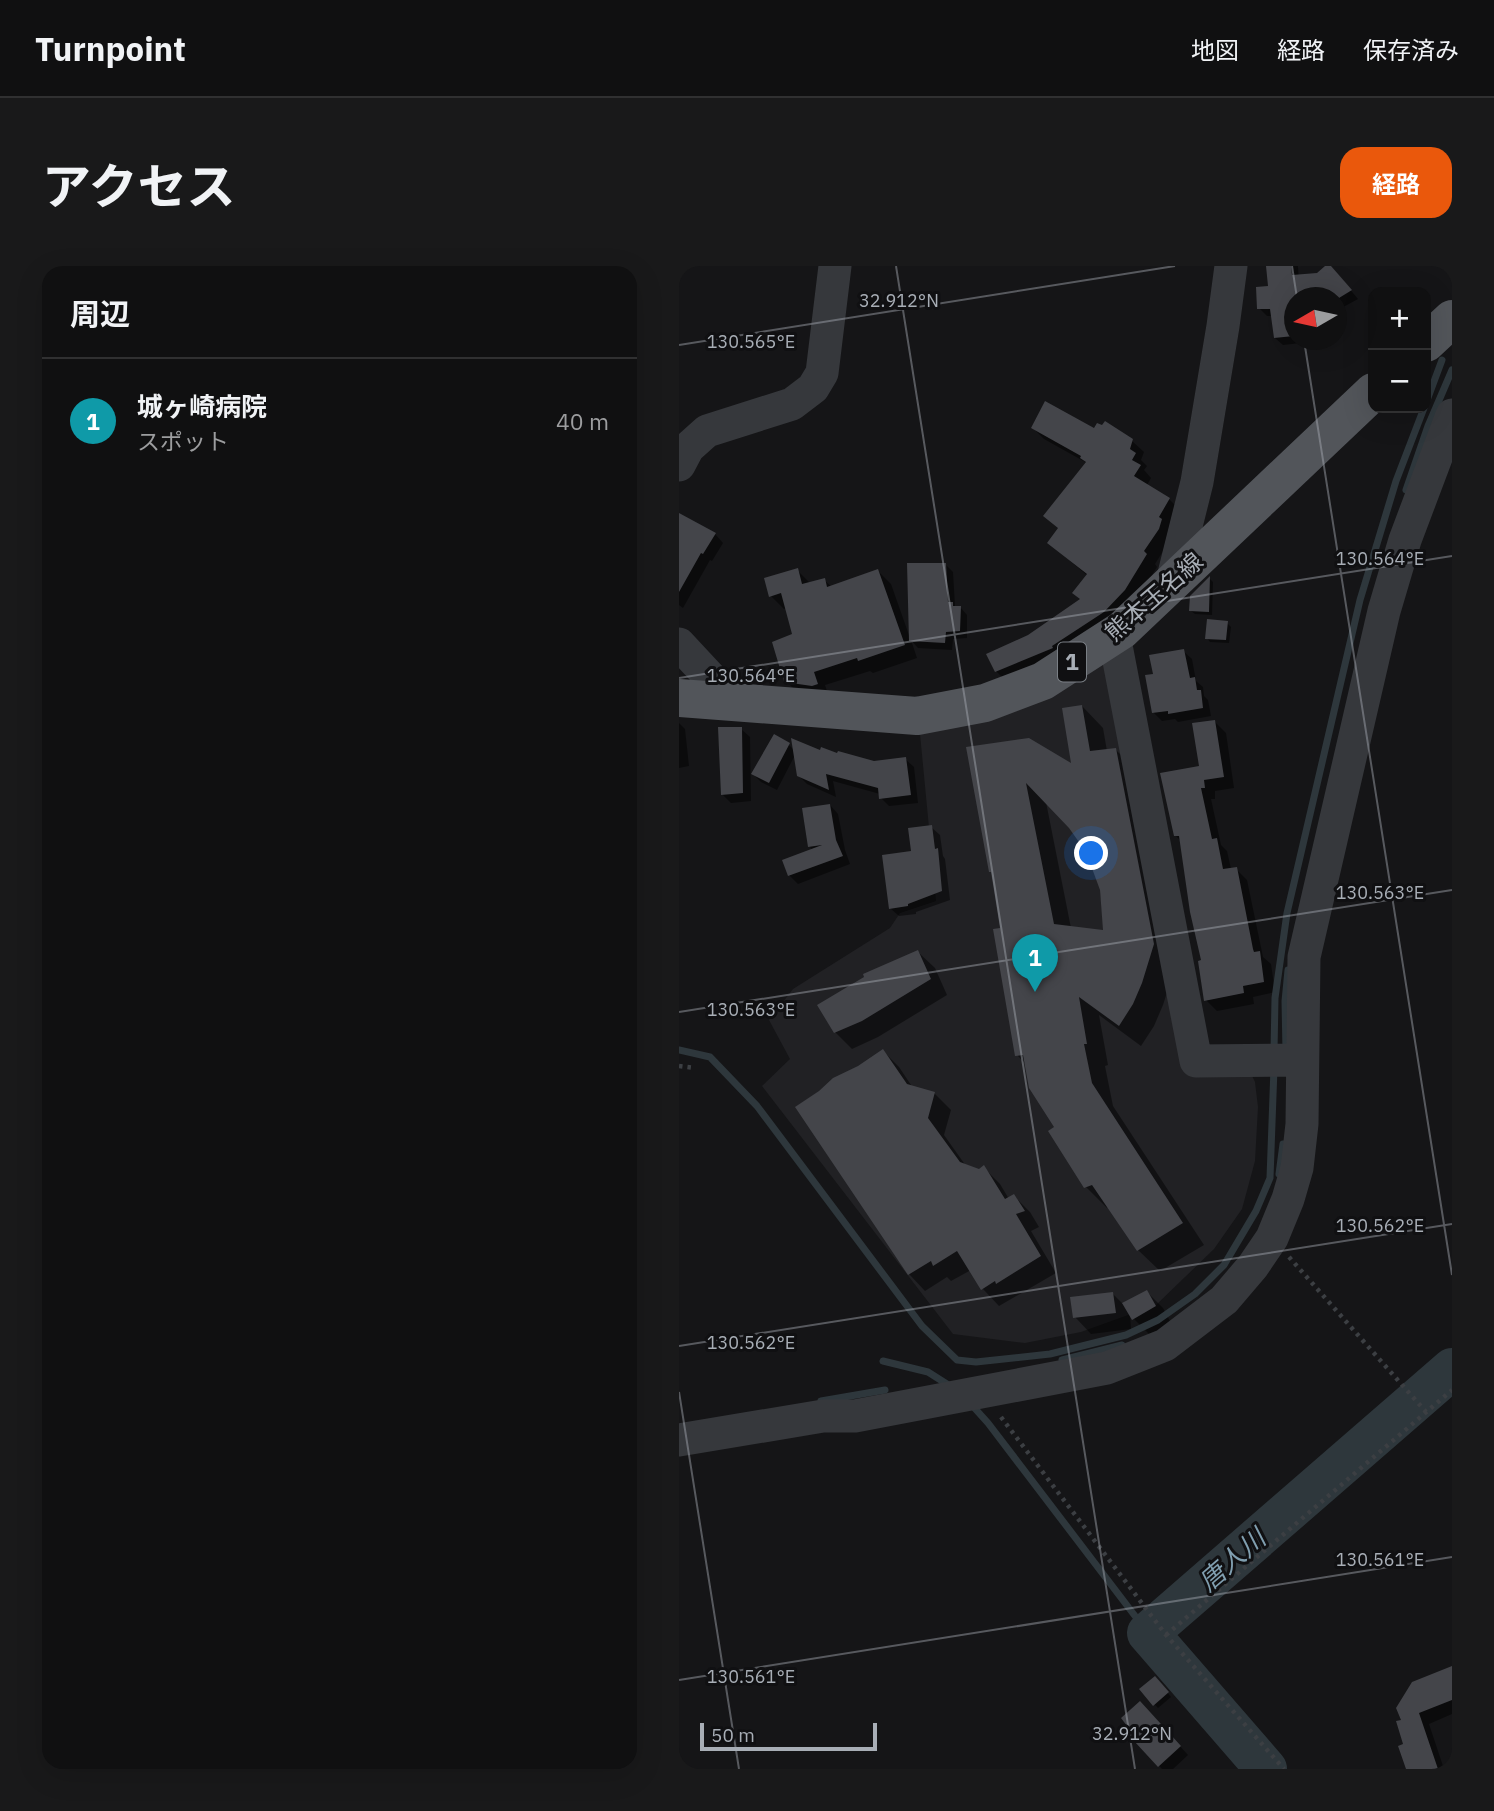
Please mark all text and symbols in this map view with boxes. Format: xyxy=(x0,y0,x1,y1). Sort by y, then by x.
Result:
text: Turnpoint xyxy=(35,27,186,70)
text: 地図 xyxy=(1191,34,1239,66)
text: 経路 xyxy=(1277,34,1325,66)
text: 保存済み xyxy=(1363,34,1459,66)
button: 経路 xyxy=(1340,147,1452,218)
text: アクセス xyxy=(42,154,236,217)
north arrow xyxy=(1284,287,1347,350)
map controls xyxy=(1368,287,1431,413)
button: + xyxy=(1368,287,1431,350)
text: 32.912°N xyxy=(859,289,939,312)
text: 周辺 xyxy=(70,294,130,333)
text: 130.565°E xyxy=(707,330,795,353)
button: − xyxy=(1368,350,1431,413)
text: 城ヶ崎病院 xyxy=(137,389,267,423)
text: 1 xyxy=(86,406,100,436)
text: 40 m xyxy=(556,406,609,436)
text: スポット xyxy=(137,426,229,456)
street label: 熊本玉名線 xyxy=(1098,545,1209,648)
text: 130.564°E xyxy=(1336,547,1424,570)
road number: 1 xyxy=(1058,642,1086,682)
text: 130.564°E xyxy=(707,664,795,687)
your location xyxy=(1074,836,1108,870)
text: 130.563°E xyxy=(1336,881,1424,904)
pin: 1 xyxy=(1012,934,1058,992)
text: 130.563°E xyxy=(707,998,795,1021)
text: 130.562°E xyxy=(1336,1214,1424,1237)
text: 130.562°E xyxy=(707,1331,795,1354)
water label: 唐人川 xyxy=(1191,1519,1274,1598)
text: 130.561°E xyxy=(1336,1548,1424,1571)
text: 130.561°E xyxy=(707,1665,795,1688)
scale bar xyxy=(700,1720,877,1752)
text: 32.912°N xyxy=(1092,1722,1172,1745)
text: 50 m xyxy=(711,1723,755,1747)

